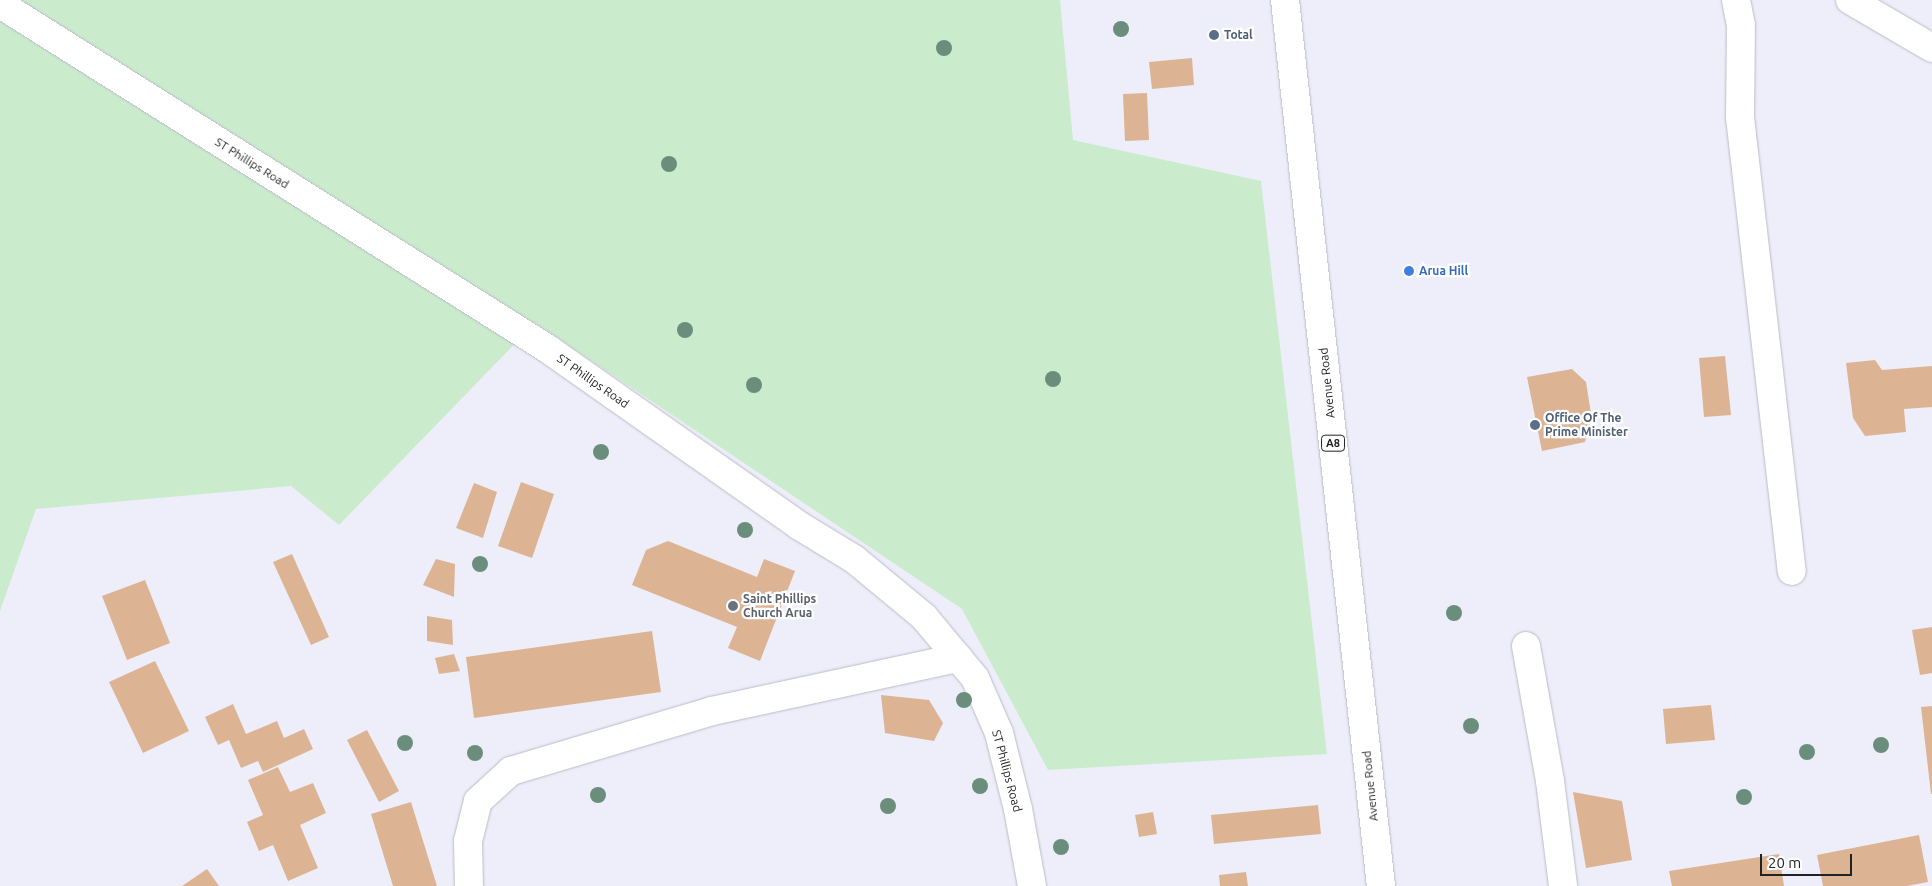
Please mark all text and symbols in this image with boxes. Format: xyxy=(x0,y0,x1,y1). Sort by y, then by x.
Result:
place label: Total xyxy=(1224,28,1253,42)
marker: Total xyxy=(1208,29,1220,41)
street label: ST Phillips Road xyxy=(212,135,292,191)
place label: Arua Hill xyxy=(1419,264,1468,278)
marker: Arua Hill xyxy=(1403,265,1415,277)
street label: Avenue Road xyxy=(1316,347,1338,419)
street label: ST Phillips Road xyxy=(554,351,632,411)
place label: Office Of The Prime Minister xyxy=(1545,411,1628,439)
marker: Office Of The Prime Minister xyxy=(1529,419,1541,431)
road number: A8 xyxy=(1320,434,1346,452)
place label: Saint Phillips Church Arua xyxy=(743,592,816,620)
marker: Saint Phillips Church Arua xyxy=(727,600,739,612)
street label: ST Phillips Road xyxy=(989,728,1025,814)
street label: Avenue Road xyxy=(1359,750,1381,822)
scale bar xyxy=(1762,844,1854,876)
text: 20 m xyxy=(1768,854,1801,871)

